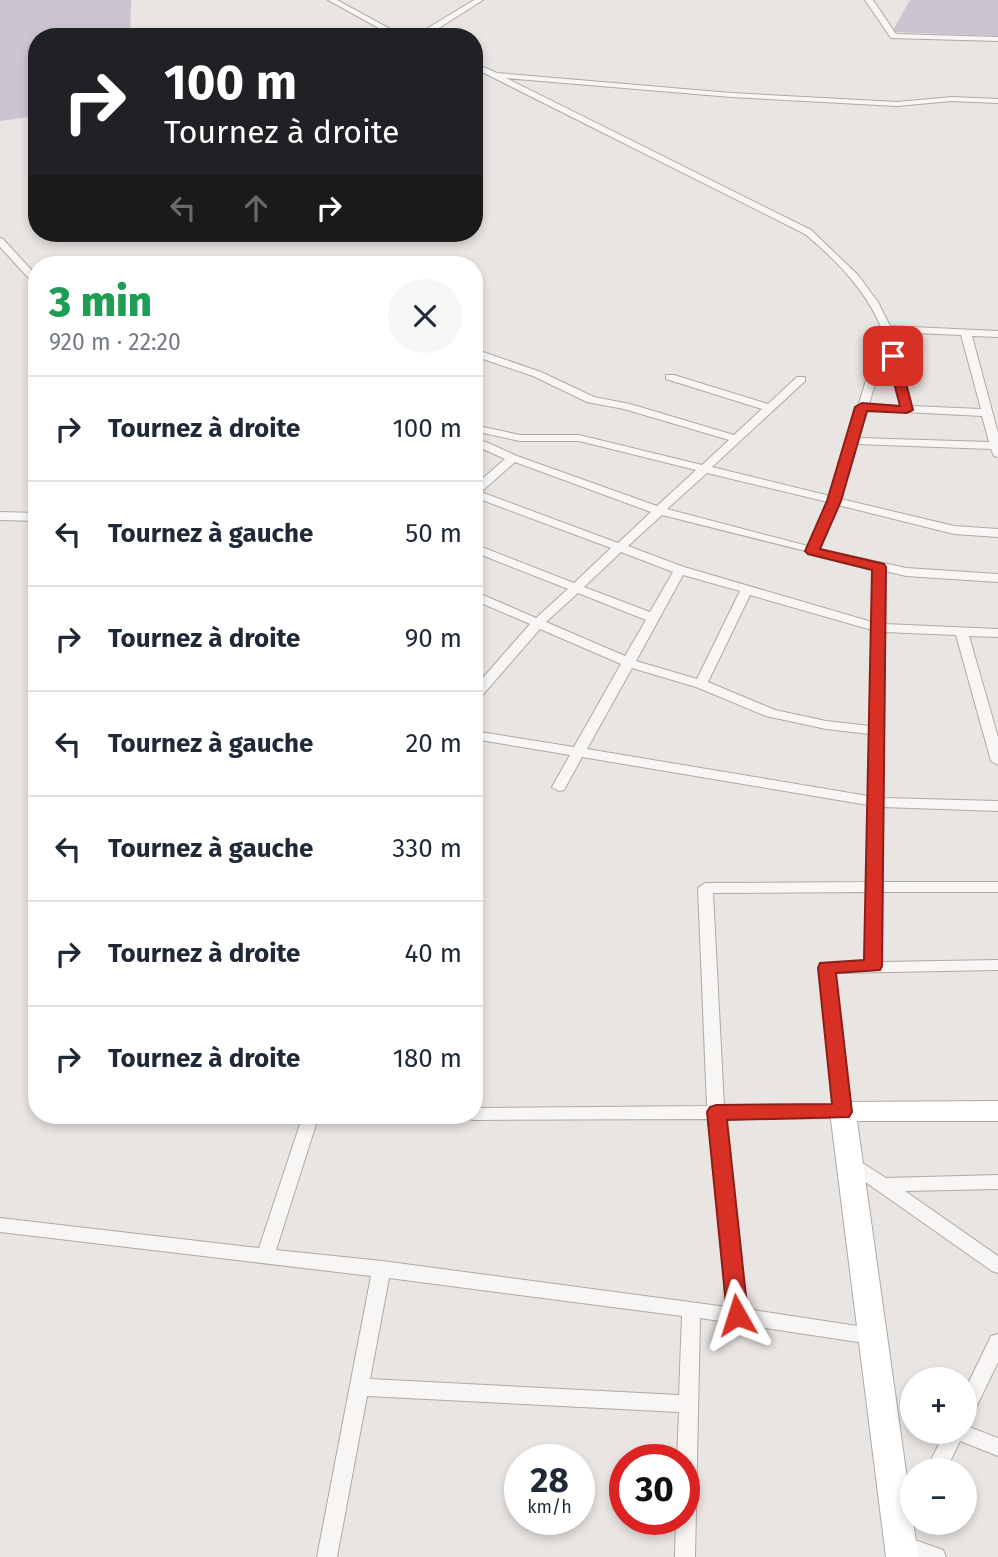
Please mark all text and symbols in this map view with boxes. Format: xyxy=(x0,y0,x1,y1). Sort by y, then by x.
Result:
text: 100 m xyxy=(164,53,297,112)
icon: right xyxy=(49,56,140,147)
text: Tournez à droite xyxy=(164,113,400,151)
icon: left xyxy=(164,189,202,227)
icon: ahead xyxy=(237,189,275,227)
icon: right xyxy=(310,189,348,227)
text: 3 min xyxy=(49,277,152,327)
button: close xyxy=(388,279,462,353)
pin xyxy=(863,326,923,386)
text: 920 m · 22:20 xyxy=(49,328,181,356)
icon: arrive xyxy=(874,337,912,375)
icon: right xyxy=(49,410,87,448)
text: Tournez à droite xyxy=(108,413,300,444)
text: 100 m xyxy=(393,413,462,444)
icon: left xyxy=(49,515,87,553)
text: Tournez à gauche xyxy=(108,518,313,549)
text: 50 m xyxy=(405,518,462,549)
icon: right xyxy=(49,620,87,658)
text: Tournez à droite xyxy=(108,623,300,654)
text: 90 m xyxy=(405,623,462,654)
icon: left xyxy=(49,725,87,763)
text: Tournez à gauche xyxy=(108,728,313,759)
text: 20 m xyxy=(405,728,462,759)
icon: left xyxy=(49,830,87,868)
text: Tournez à gauche xyxy=(108,833,313,864)
text: 330 m xyxy=(392,833,462,864)
icon: right xyxy=(49,935,87,973)
text: Tournez à droite xyxy=(108,938,300,969)
text: 40 m xyxy=(404,938,462,969)
icon: right xyxy=(49,1040,87,1078)
text: Tournez à droite xyxy=(108,1043,300,1074)
text: 180 m xyxy=(393,1043,462,1074)
position arrow xyxy=(700,1278,774,1352)
map controls xyxy=(900,1367,977,1535)
button: + xyxy=(900,1367,977,1444)
speed limit sign: 30 xyxy=(609,1444,700,1535)
button: − xyxy=(900,1458,977,1535)
text: 28 xyxy=(530,1459,569,1501)
text: km/h xyxy=(527,1496,572,1518)

